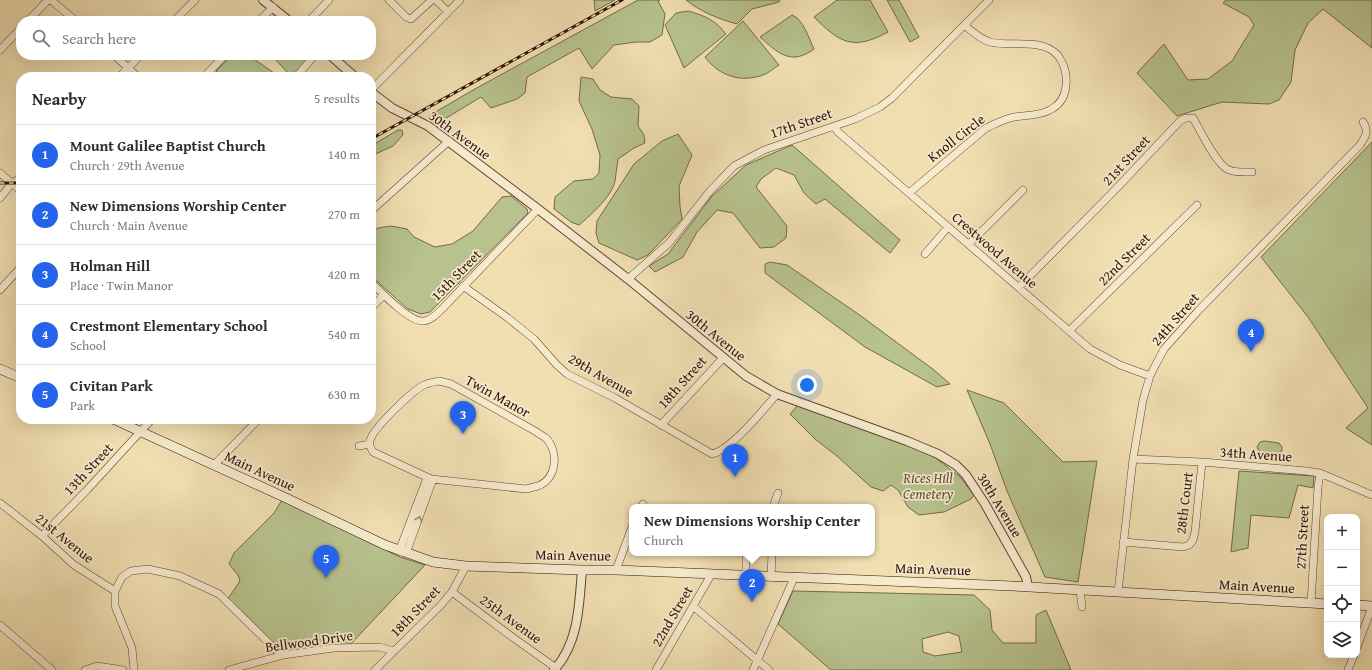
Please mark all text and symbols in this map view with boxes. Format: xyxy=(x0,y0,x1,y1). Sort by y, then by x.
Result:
search box xyxy=(16,16,376,60)
icon: search xyxy=(30,27,52,49)
text: Search here xyxy=(62,28,136,49)
text: Nearby xyxy=(32,86,86,111)
text: 5 results xyxy=(314,89,360,108)
street label: 17th Street xyxy=(767,103,835,143)
street label: 30th Avenue xyxy=(425,106,496,165)
street label: Knoll Circle xyxy=(923,109,989,167)
street label: 21st Street xyxy=(1097,130,1155,190)
text: Mount Galilee Baptist Church xyxy=(70,135,266,156)
text: 1 xyxy=(42,145,48,164)
text: 140 m xyxy=(328,145,360,164)
text: Church · 29th Avenue xyxy=(70,156,185,175)
text: New Dimensions Worship Center xyxy=(70,195,286,216)
text: 2 xyxy=(42,205,48,224)
text: 270 m xyxy=(328,205,360,224)
street label: Crestwood Avenue xyxy=(948,207,1043,293)
text: Church · Main Avenue xyxy=(70,216,188,235)
street label: 22nd Street xyxy=(1093,228,1155,290)
street label: 15th Street xyxy=(426,245,486,305)
text: Holman Hill xyxy=(70,255,150,276)
text: 3 xyxy=(42,265,48,284)
text: 420 m xyxy=(328,265,360,284)
text: Place · Twin Manor xyxy=(70,276,173,295)
street label: 24th Street xyxy=(1146,288,1204,350)
street label: 30th Avenue xyxy=(682,304,751,366)
text: Crestmont Elementary School xyxy=(70,315,268,336)
pin: 4 xyxy=(1238,319,1264,352)
text: 4 xyxy=(42,325,48,344)
text: 540 m xyxy=(328,325,360,344)
text: School xyxy=(70,336,106,355)
street label: 29th Avenue xyxy=(565,348,638,402)
street label: 18th Street xyxy=(653,351,711,413)
street label: Twin Manor xyxy=(462,370,534,422)
text: Civitan Park xyxy=(70,375,153,396)
your location xyxy=(797,375,817,395)
text: 5 xyxy=(42,385,48,404)
text: 630 m xyxy=(328,385,360,404)
text: Park xyxy=(70,396,95,415)
pin: 3 xyxy=(450,401,476,434)
street label: 13th Street xyxy=(59,438,117,500)
street label: 34th Avenue xyxy=(1219,441,1293,467)
pin: 1 xyxy=(722,444,748,477)
street label: Main Avenue xyxy=(221,446,299,496)
park label: Rices Hill Cemetery xyxy=(902,468,954,504)
street label: 30th Avenue xyxy=(973,469,1027,542)
street label: 28th Court xyxy=(1170,471,1198,535)
popup xyxy=(629,504,875,556)
street label: 27th Street xyxy=(1290,504,1314,570)
street label: 21st Avenue xyxy=(31,508,99,568)
text: New Dimensions Worship Center xyxy=(644,510,860,531)
map controls xyxy=(1324,514,1360,658)
button: + xyxy=(1324,514,1360,550)
one-way arrow xyxy=(415,515,423,522)
text: Church xyxy=(644,531,683,550)
street label: Main Avenue xyxy=(535,544,612,566)
pin: 5 xyxy=(313,545,339,578)
button: − xyxy=(1324,550,1360,586)
street label: Main Avenue xyxy=(895,558,972,580)
pin: 2 xyxy=(739,569,765,602)
street label: Main Avenue xyxy=(1219,574,1296,598)
street label: 18th Street xyxy=(385,581,445,641)
street label: 22nd Street xyxy=(647,582,698,650)
button: locate xyxy=(1324,586,1360,622)
street label: 25th Avenue xyxy=(476,590,547,649)
button: layers xyxy=(1324,622,1360,658)
street label: Bellwood Drive xyxy=(264,625,355,657)

